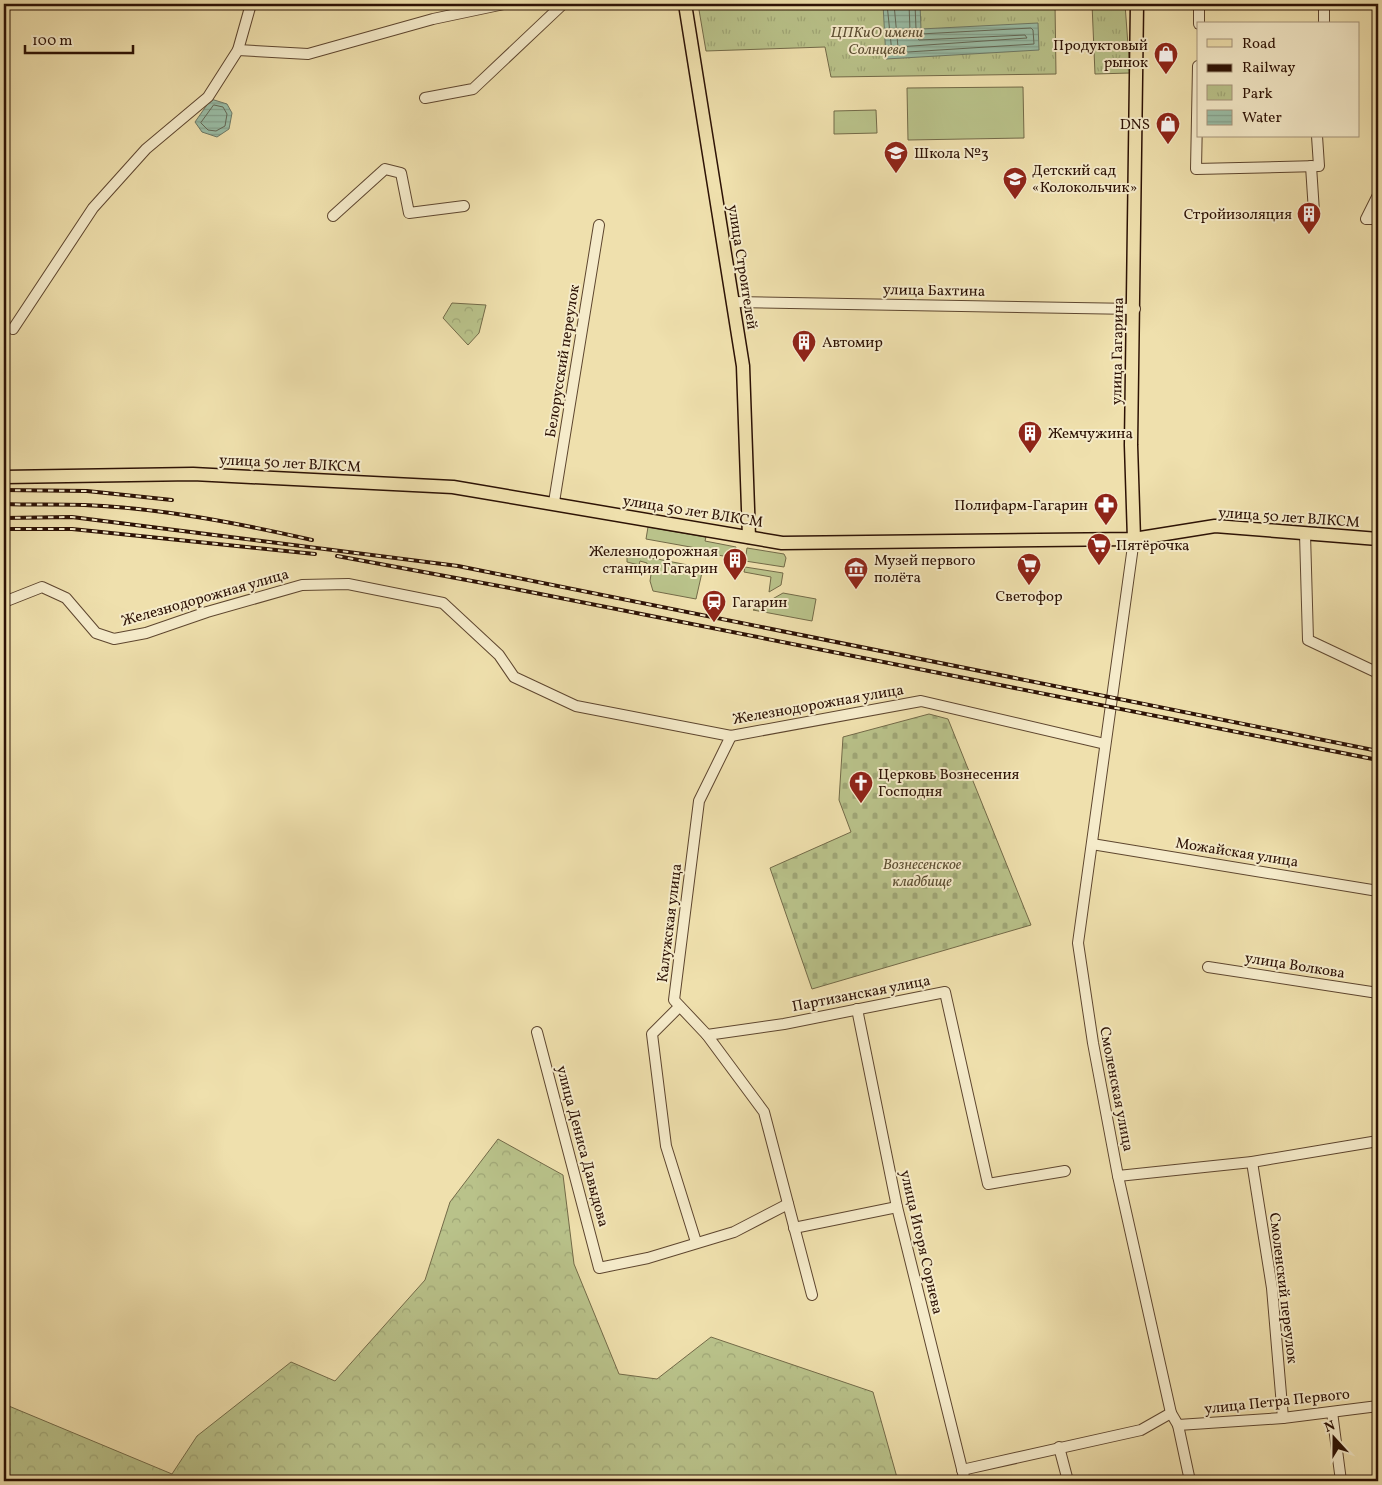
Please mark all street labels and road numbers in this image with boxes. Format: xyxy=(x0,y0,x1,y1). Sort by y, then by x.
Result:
street label: улица Строителей xyxy=(721,203,762,331)
street label: улица Бахтина xyxy=(883,280,985,303)
street label: Белорусский переулок xyxy=(541,283,586,439)
street label: улица Гагарина xyxy=(1107,297,1130,405)
street label: улица 50 лет ВЛКСМ xyxy=(219,450,361,479)
street label: улица 50 лет ВЛКСМ xyxy=(621,491,765,534)
street label: улица 50 лет ВЛКСМ xyxy=(1217,503,1360,534)
street label: Железнодорожная улица xyxy=(119,564,292,632)
street label: Железнодорожная улица xyxy=(731,680,905,731)
street label: Можайская улица xyxy=(1174,833,1300,874)
street label: Калужская улица xyxy=(653,862,688,984)
street label: улица Волкова xyxy=(1243,948,1346,985)
street label: Партизанская улица xyxy=(790,971,932,1018)
street label: Смоленская улица xyxy=(1093,1025,1138,1154)
street label: улица Дениса Давыдова xyxy=(550,1063,613,1229)
street label: улица Игоря Сорнева xyxy=(894,1168,947,1317)
street label: Смоленский переулок xyxy=(1263,1212,1302,1365)
street label: улица Петра Первого xyxy=(1203,1384,1351,1421)

